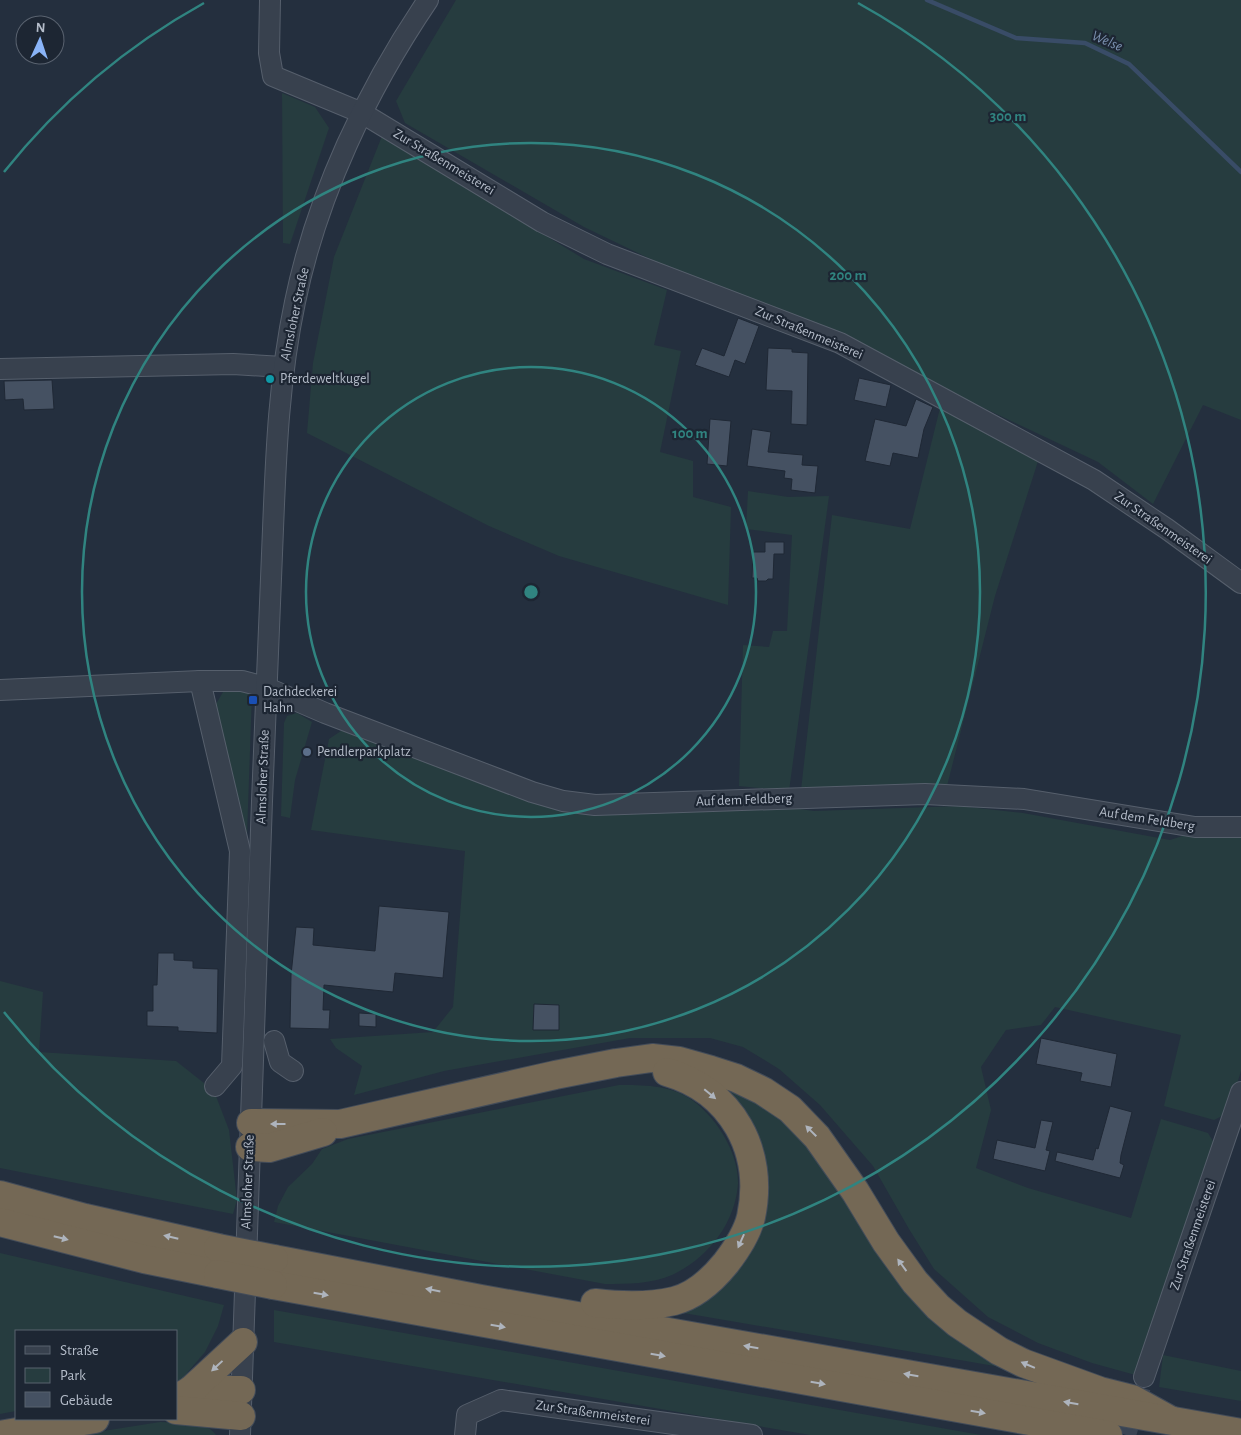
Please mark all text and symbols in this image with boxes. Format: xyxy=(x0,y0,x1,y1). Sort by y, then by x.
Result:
north arrow xyxy=(15,15,65,65)
text: N xyxy=(35,21,46,35)
water label: Welse xyxy=(1089,28,1125,54)
text: 300 m xyxy=(990,109,1026,124)
street label: Zur Straßenmeisterei xyxy=(391,126,497,198)
street label: Almsloher Straße xyxy=(278,266,312,362)
text: 200 m xyxy=(829,268,867,283)
street label: Zur Straßenmeisterei xyxy=(753,304,865,362)
place label: Pferdeweltkugel xyxy=(280,372,370,386)
marker: Pferdeweltkugel xyxy=(264,373,276,385)
text: 100 m xyxy=(672,426,708,441)
street label: Zur Straßenmeisterei xyxy=(1112,489,1214,567)
centre of rings xyxy=(522,583,540,601)
place label: Dachdeckerei Hahn xyxy=(263,685,337,715)
marker: Dachdeckerei Hahn xyxy=(247,694,259,706)
street label: Almsloher Straße xyxy=(254,729,272,825)
place label: Pendlerparkplatz xyxy=(317,745,411,759)
marker: Pendlerparkplatz xyxy=(301,746,313,758)
street label: Auf dem Feldberg xyxy=(696,791,793,809)
street label: Auf dem Feldberg xyxy=(1098,805,1196,833)
one-way arrow xyxy=(704,1089,717,1100)
one-way arrow xyxy=(270,1120,286,1128)
one-way arrow xyxy=(805,1125,817,1137)
street label: Almsloher Straße xyxy=(239,1134,257,1230)
street label: Zur Straßenmeisterei xyxy=(1168,1178,1218,1292)
one-way arrow xyxy=(162,1233,178,1241)
one-way arrow xyxy=(54,1234,69,1242)
one-way arrow xyxy=(736,1234,744,1248)
one-way arrow xyxy=(897,1258,907,1272)
one-way arrow xyxy=(425,1286,440,1294)
one-way arrow xyxy=(313,1290,329,1298)
one-way arrow xyxy=(491,1323,507,1331)
legend xyxy=(15,1330,178,1420)
one-way arrow xyxy=(742,1342,758,1350)
text: Straße xyxy=(60,1343,99,1358)
one-way arrow xyxy=(651,1351,667,1359)
one-way arrow xyxy=(211,1360,223,1372)
one-way arrow xyxy=(1021,1360,1035,1368)
text: Park xyxy=(60,1368,86,1383)
one-way arrow xyxy=(902,1370,918,1378)
one-way arrow xyxy=(811,1380,827,1388)
text: Gebäude xyxy=(60,1393,113,1408)
street label: Zur Straßenmeisterei xyxy=(535,1398,651,1428)
one-way arrow xyxy=(1062,1399,1078,1407)
one-way arrow xyxy=(971,1408,987,1416)

